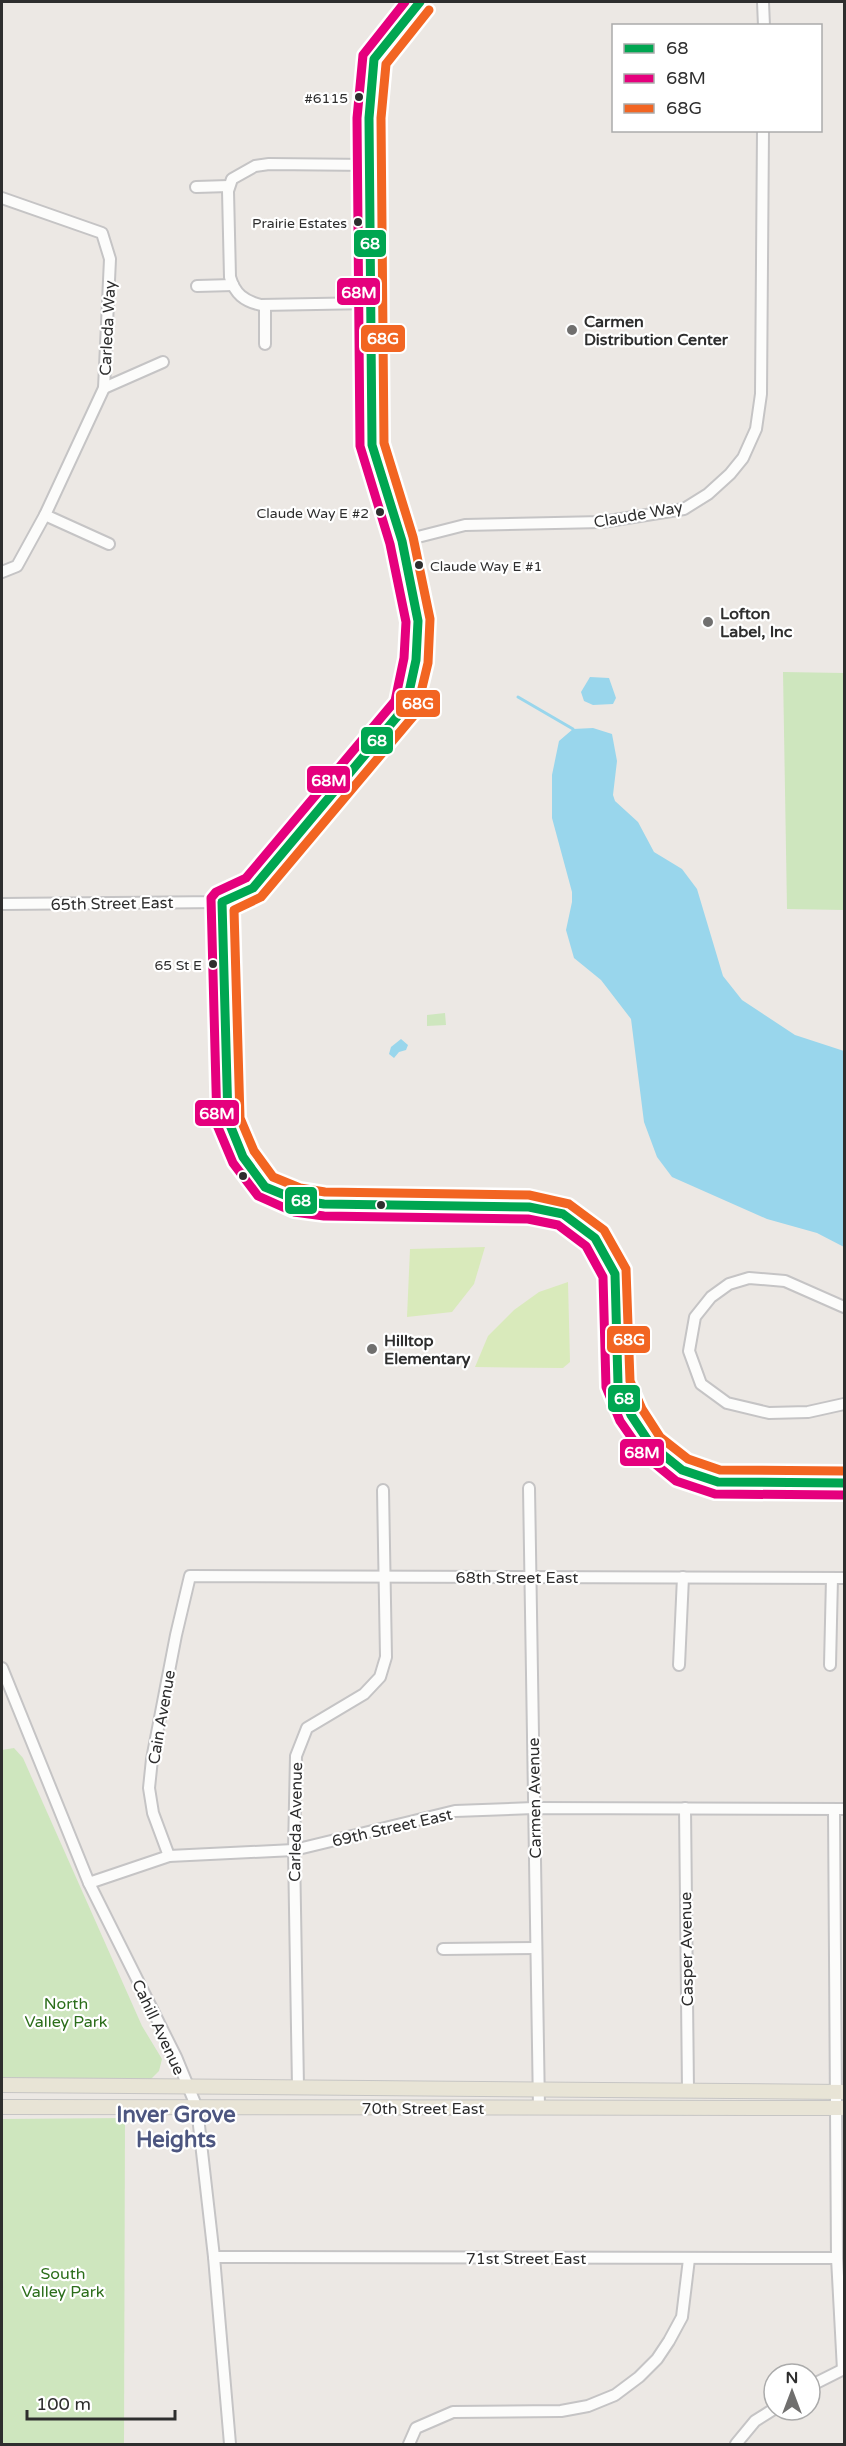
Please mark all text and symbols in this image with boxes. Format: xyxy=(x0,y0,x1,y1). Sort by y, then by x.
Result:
legend xyxy=(612,24,822,132)
text: 68 xyxy=(666,37,689,59)
text: 68M xyxy=(666,67,706,89)
place label: #6115 xyxy=(304,90,348,107)
marker: #6115 xyxy=(353,91,365,103)
text: 68G xyxy=(666,97,702,119)
place label: Prairie Estates xyxy=(252,215,347,232)
marker: Prairie Estates xyxy=(352,216,364,228)
line badge: 68 xyxy=(353,229,387,258)
text: 68 xyxy=(360,234,380,254)
line badge: 68M xyxy=(336,277,381,306)
street label: Carleda Way xyxy=(96,279,121,376)
text: 68M xyxy=(341,283,377,303)
place label: Carmen Distribution Center xyxy=(584,312,729,350)
marker: Carmen Distribution Center xyxy=(565,323,579,337)
line badge: 68G xyxy=(360,324,406,353)
text: 68G xyxy=(367,329,399,349)
street label: Claude Way xyxy=(592,497,685,533)
place label: Claude Way E #2 xyxy=(257,505,369,522)
marker: Claude Way E #2 xyxy=(374,506,386,518)
place label: Claude Way E #1 xyxy=(430,558,542,575)
marker: Claude Way E #1 xyxy=(413,559,425,571)
place label: Lofton Label, Inc xyxy=(720,604,793,642)
marker: Lofton Label, Inc xyxy=(701,615,715,629)
line badge: 68G xyxy=(395,689,441,718)
text: 68G xyxy=(402,694,434,714)
line badge: 68 xyxy=(360,726,394,755)
text: 68 xyxy=(367,731,387,751)
line badge: 68M xyxy=(306,765,351,794)
text: 68M xyxy=(311,771,347,791)
street label: 65th Street East xyxy=(50,893,174,915)
place label: 65 St E xyxy=(155,957,202,974)
marker: 65 St E xyxy=(207,958,219,970)
line badge: 68M xyxy=(194,1099,240,1127)
text: 68M xyxy=(199,1104,235,1124)
unlabelled marker xyxy=(237,1170,249,1182)
line badge: 68 xyxy=(284,1186,318,1215)
text: 68 xyxy=(291,1191,311,1211)
unlabelled marker xyxy=(375,1199,387,1211)
line badge: 68G xyxy=(606,1325,651,1354)
text: 68G xyxy=(613,1330,645,1350)
place label: Hilltop Elementary xyxy=(384,1331,471,1369)
marker: Hilltop Elementary xyxy=(365,1342,379,1356)
line badge: 68 xyxy=(607,1384,641,1413)
text: 68 xyxy=(614,1389,634,1409)
line badge: 68M xyxy=(619,1438,665,1467)
text: 68M xyxy=(624,1443,660,1463)
street label: 68th Street East xyxy=(456,1568,578,1588)
street label: Cain Avenue xyxy=(144,1669,180,1766)
street label: Carmen Avenue xyxy=(524,1737,546,1859)
street label: Carleda Avenue xyxy=(285,1762,307,1882)
street label: 69th Street East xyxy=(330,1804,454,1852)
street label: Casper Avenue xyxy=(676,1892,698,2006)
street label: Cahill Avenue xyxy=(127,1976,189,2078)
park label: North Valley Park xyxy=(24,1994,108,2032)
street label: 70th Street East xyxy=(362,2099,484,2119)
district label: Inver Grove Heights xyxy=(116,2102,236,2153)
street label: 71st Street East xyxy=(466,2249,586,2269)
park label: South Valley Park xyxy=(21,2264,105,2302)
north arrow xyxy=(762,2362,822,2422)
text: N xyxy=(786,2368,798,2388)
scale bar xyxy=(27,2383,176,2421)
text: 100 m xyxy=(36,2393,91,2415)

